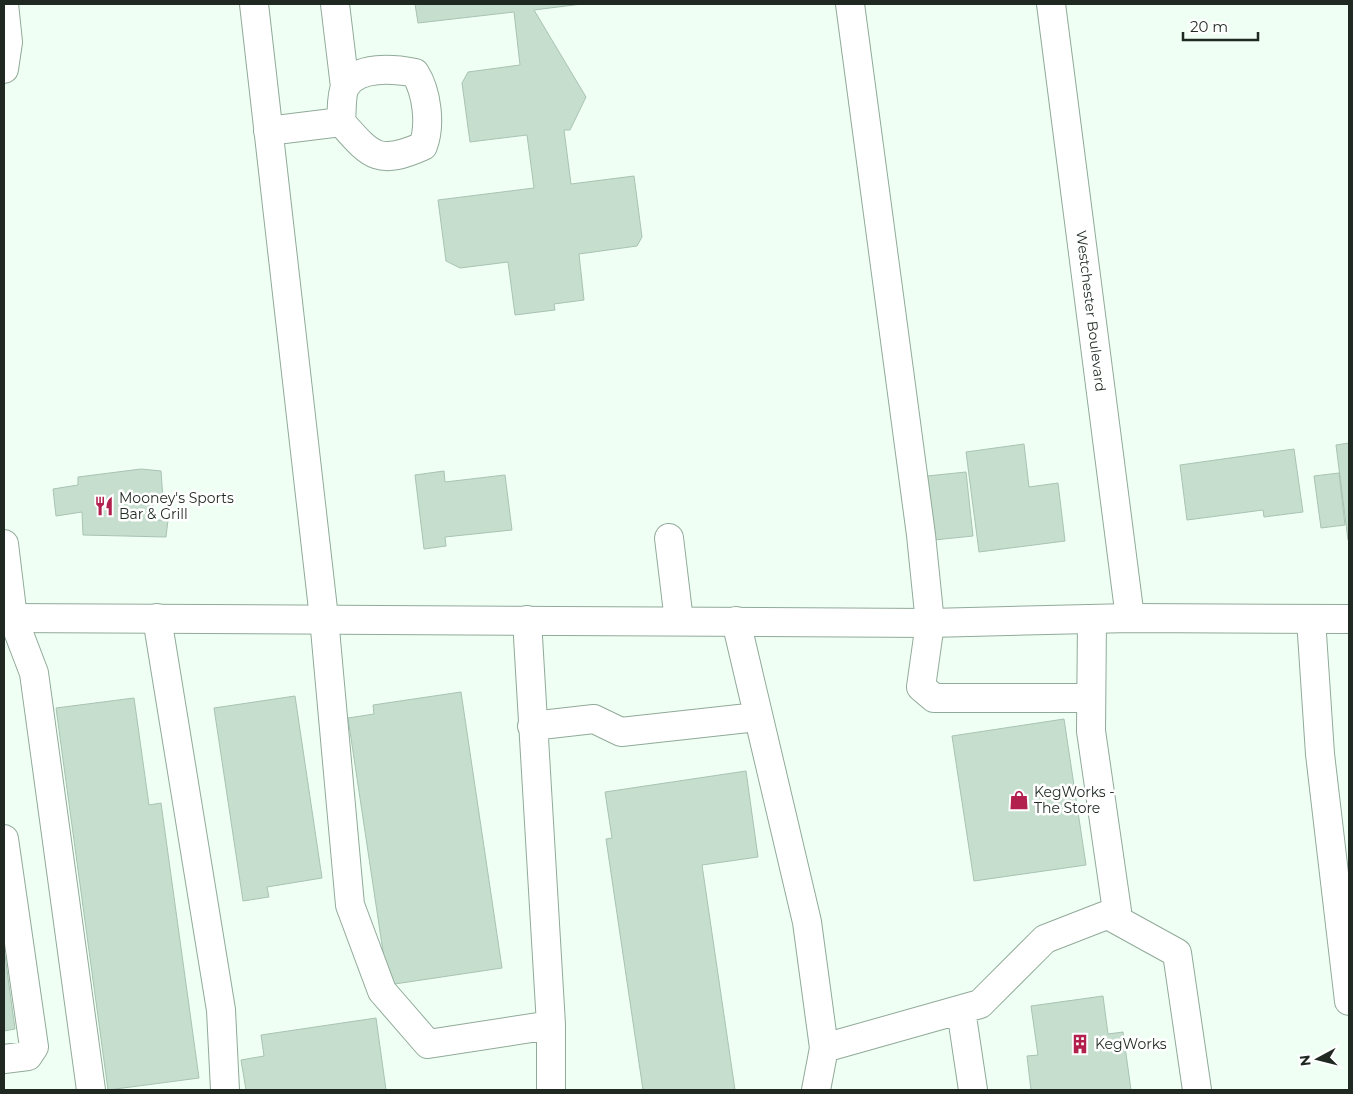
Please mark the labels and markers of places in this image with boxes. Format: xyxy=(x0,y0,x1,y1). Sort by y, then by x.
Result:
place label: Mooney's Sports Bar & Grill xyxy=(119,489,234,523)
restaurant icon: Mooney's Sports Bar & Grill xyxy=(93,495,115,517)
place label: KegWorks - The Store xyxy=(1034,783,1115,817)
shop icon: KegWorks - The Store xyxy=(1008,789,1030,811)
building icon: KegWorks xyxy=(1069,1033,1091,1055)
place label: KegWorks xyxy=(1095,1035,1167,1053)

